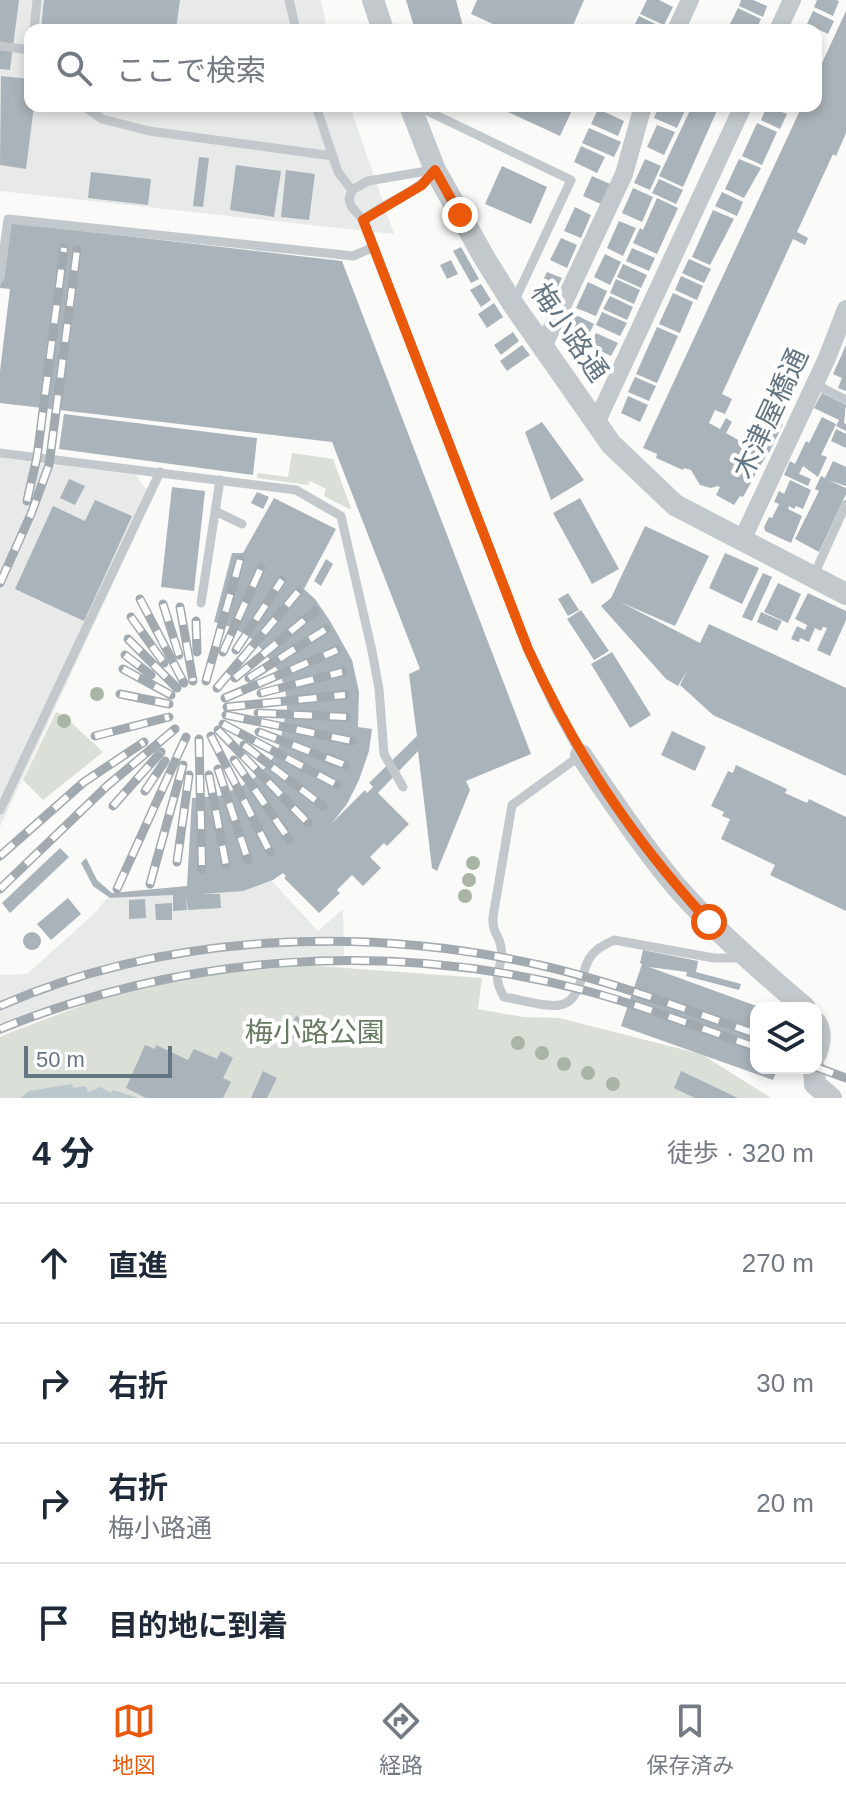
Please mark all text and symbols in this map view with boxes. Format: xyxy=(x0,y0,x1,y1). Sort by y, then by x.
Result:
search box xyxy=(24,24,822,112)
icon: search xyxy=(52,46,96,90)
text: ここで検索 xyxy=(116,54,266,87)
route end xyxy=(442,197,478,233)
street label: 梅小路通 xyxy=(525,278,614,387)
street label: 木津屋橋通 xyxy=(727,343,814,483)
route start xyxy=(691,904,727,940)
map controls xyxy=(750,1002,822,1074)
button: layers xyxy=(750,1002,822,1074)
park label: 梅小路公園 xyxy=(245,1017,385,1048)
scale bar xyxy=(24,1042,172,1078)
text: 50 m xyxy=(36,1047,85,1072)
text: 4 分 xyxy=(32,1134,94,1172)
text: 徒歩 · 320 m xyxy=(667,1138,814,1168)
icon: ahead xyxy=(32,1241,76,1285)
text: 270 m xyxy=(742,1248,814,1278)
text: 直進 xyxy=(108,1249,168,1282)
icon: right xyxy=(32,1361,76,1405)
text: 30 m xyxy=(756,1368,814,1398)
text: 右折 xyxy=(108,1369,168,1402)
text: 右折 xyxy=(108,1471,168,1504)
icon: right xyxy=(32,1481,76,1525)
text: 20 m xyxy=(756,1488,814,1518)
text: 梅小路通 xyxy=(108,1513,212,1543)
icon: arrive xyxy=(32,1601,76,1645)
text: 目的地に到着 xyxy=(108,1609,288,1642)
tab: 地図 xyxy=(112,1699,156,1779)
tab: 経路 xyxy=(379,1699,423,1779)
tab: 保存済み xyxy=(646,1699,734,1779)

